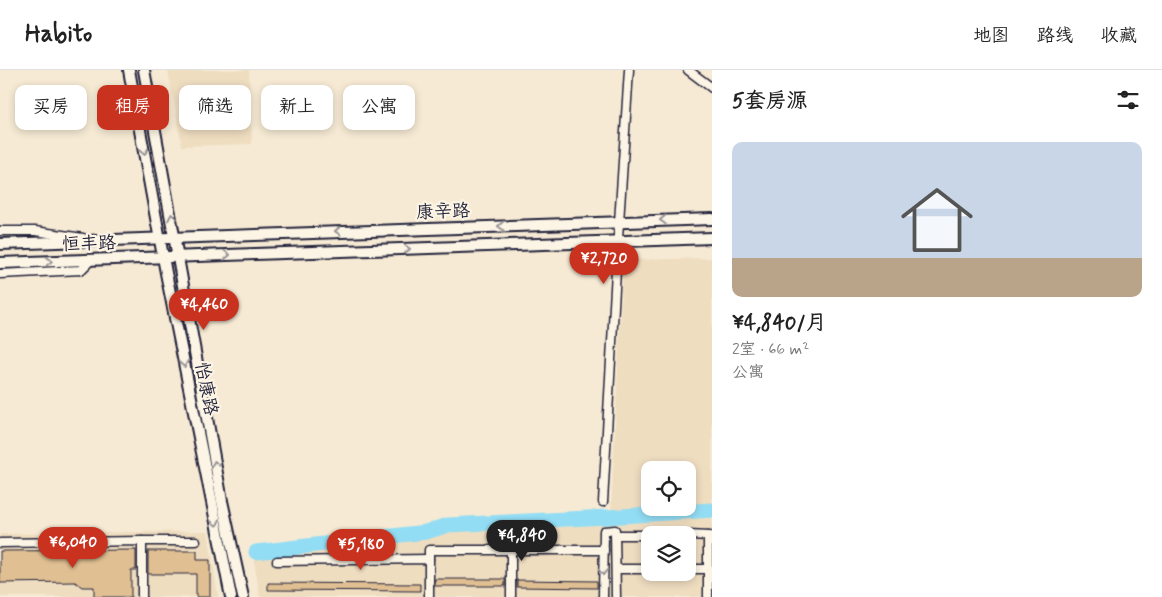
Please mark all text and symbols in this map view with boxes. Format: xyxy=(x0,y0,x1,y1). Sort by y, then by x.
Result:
text: Habito xyxy=(25,19,92,50)
text: 地图 xyxy=(973,24,1009,48)
text: 路线 xyxy=(1037,24,1073,48)
text: 收藏 xyxy=(1101,24,1137,48)
chip: 买房 xyxy=(15,85,87,130)
chip: 租房 xyxy=(97,85,169,130)
chip: 筛选 xyxy=(179,85,251,130)
chip: 新上 xyxy=(261,85,333,130)
chip: 公寓 xyxy=(343,85,415,130)
icon: filters xyxy=(1114,86,1142,114)
text: 5套房源 xyxy=(732,87,808,115)
one-way arrow xyxy=(139,148,149,157)
icon: home xyxy=(892,175,982,265)
street label: 康辛路 xyxy=(416,199,470,225)
one-way arrow xyxy=(167,213,177,222)
one-way arrow xyxy=(659,215,667,226)
one-way arrow xyxy=(497,221,504,231)
one-way arrow xyxy=(334,226,342,237)
street label: 恒丰路 xyxy=(62,231,116,257)
pin: ¥2,720 xyxy=(563,242,645,285)
one-way arrow xyxy=(403,243,411,254)
text: ¥2,720 xyxy=(580,248,628,269)
one-way arrow xyxy=(224,250,231,260)
one-way arrow xyxy=(45,256,53,267)
pin: ¥4,460 xyxy=(163,288,245,331)
text: ¥4,460 xyxy=(180,294,228,315)
text: ¥4,840/月 xyxy=(732,309,827,337)
text: 2室 · 66 m² xyxy=(732,339,809,360)
one-way arrow xyxy=(178,359,189,368)
street label: 怡康路 xyxy=(189,360,223,418)
text: 公寓 xyxy=(732,362,764,383)
one-way arrow xyxy=(211,459,221,468)
map controls xyxy=(641,461,696,581)
button: locate xyxy=(641,461,696,516)
one-way arrow xyxy=(210,519,221,527)
pin: ¥4,840 xyxy=(481,520,563,562)
text: ¥4,840 xyxy=(497,525,547,546)
pin: ¥6,040 xyxy=(32,526,114,569)
button: layers xyxy=(641,526,696,581)
pin: ¥5,180 xyxy=(320,528,402,571)
text: ¥6,040 xyxy=(49,532,97,553)
text: ¥5,180 xyxy=(338,534,384,555)
one-way arrow xyxy=(598,568,608,576)

